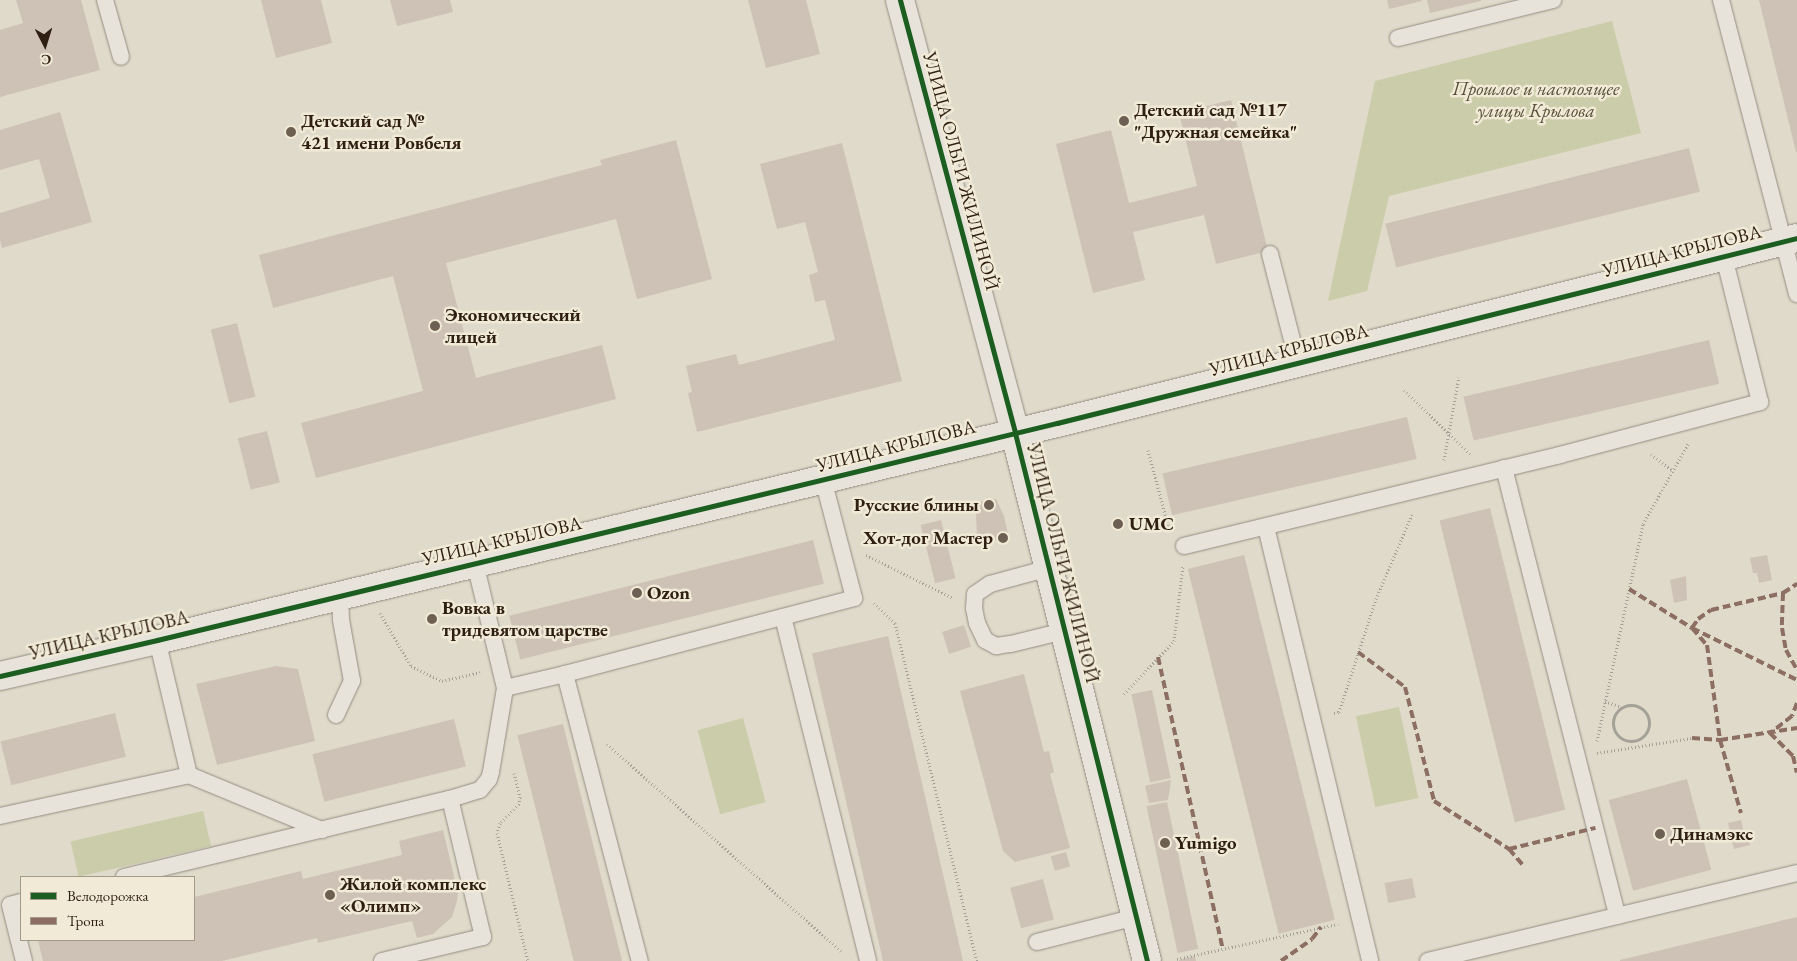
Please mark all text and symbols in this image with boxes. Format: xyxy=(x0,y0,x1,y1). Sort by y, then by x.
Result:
north arrow xyxy=(20,20,70,70)
street label: УЛИЦА ОЛЬГИ ЖИЛИНОЙ xyxy=(918,49,1004,293)
text: С xyxy=(41,51,52,69)
park label: Прошлое и настоящее улицы Крылова xyxy=(1453,78,1619,122)
place label: Детский сад №117 "Дружная семейка" xyxy=(1134,99,1297,143)
place label: Детский сад № 421 имени Ровбеля xyxy=(301,110,462,154)
marker: Детский сад №117 "Дружная семейка" xyxy=(1118,115,1130,127)
marker: Детский сад № 421 имени Ровбеля xyxy=(285,126,297,138)
street label: УЛИЦА КРЫЛОВА xyxy=(1600,220,1764,282)
place label: Экономический лицей xyxy=(445,304,581,348)
street label: УЛИЦА КРЫЛОВА xyxy=(1207,319,1371,381)
marker: Экономический лицей xyxy=(429,320,441,332)
street label: УЛИЦА КРЫЛОВА xyxy=(814,415,978,477)
street label: УЛИЦА ОЛЬГИ ЖИЛИНОЙ xyxy=(1022,441,1104,685)
place label: Русские блины xyxy=(854,494,979,516)
marker: Русские блины xyxy=(983,499,995,511)
street label: УЛИЦА КРЫЛОВА xyxy=(420,512,584,570)
place label: UMC xyxy=(1129,513,1174,535)
marker: UMC xyxy=(1111,517,1125,531)
place label: Хот-дог Мастер xyxy=(863,527,993,549)
marker: Хот-дог Мастер xyxy=(997,532,1009,544)
place label: Ozon xyxy=(647,582,690,604)
marker: Ozon xyxy=(631,587,643,599)
place label: Вовка в тридевятом царстве xyxy=(442,597,608,641)
street label: УЛИЦА КРЫЛОВА xyxy=(27,606,191,664)
marker: Вовка в тридевятом царстве xyxy=(426,613,438,625)
place label: Динамэкс xyxy=(1670,823,1753,845)
marker: Динамэкс xyxy=(1654,828,1666,840)
place label: Yumigo xyxy=(1175,832,1237,854)
marker: Yumigo xyxy=(1159,837,1171,849)
place label: Жилой комплекс «Олимп» xyxy=(340,873,486,917)
legend xyxy=(20,876,195,941)
text: Велодорожка xyxy=(67,886,148,905)
marker: Жилой комплекс «Олимп» xyxy=(324,889,336,901)
text: Тропа xyxy=(67,911,104,930)

